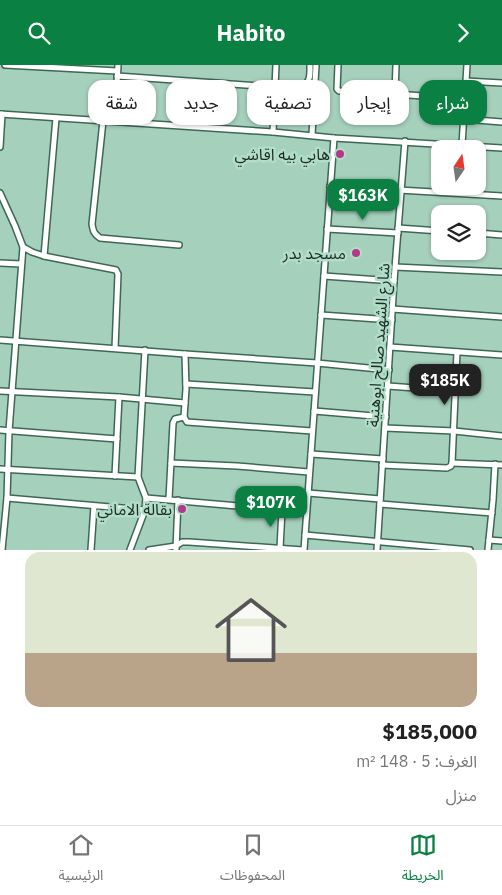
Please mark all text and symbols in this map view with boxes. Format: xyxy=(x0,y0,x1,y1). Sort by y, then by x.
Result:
text: Habito xyxy=(217,18,285,47)
icon: search xyxy=(25,19,53,47)
icon: forward xyxy=(449,19,477,47)
chip: شقة xyxy=(88,80,156,125)
chip: جديد xyxy=(166,80,237,125)
chip: تصفية xyxy=(247,80,330,125)
chip: إيجار xyxy=(340,80,409,125)
chip: شراء xyxy=(419,80,487,125)
north arrow xyxy=(431,140,486,195)
map controls xyxy=(431,140,486,260)
place label: هابي بيه اقاشي xyxy=(235,144,330,167)
marker: هابي بيه اقاشي xyxy=(334,148,346,160)
pin: $163K xyxy=(328,179,398,221)
text: $163K xyxy=(338,185,388,205)
button: layers xyxy=(431,205,486,260)
place label: مسجد بدر xyxy=(282,243,346,263)
marker: مسجد بدر xyxy=(350,247,362,259)
street label: شارع الشهيد صالح ابوهنية xyxy=(362,262,397,428)
pin: $185K xyxy=(410,363,480,406)
text: $185K xyxy=(420,370,470,390)
pin: $107K xyxy=(236,485,306,528)
text: $107K xyxy=(246,492,296,512)
place label: بقالة الاماني xyxy=(97,499,172,522)
marker: بقالة الاماني xyxy=(176,503,188,515)
icon: home xyxy=(206,585,296,675)
text: $185,000 xyxy=(382,717,477,745)
text: الغرف: 5 · 148 m² xyxy=(356,751,477,771)
text: منزل xyxy=(446,785,477,805)
tab: الرئيسية xyxy=(58,831,103,890)
tab: المحفوظات xyxy=(220,831,285,890)
tab: الخريطة xyxy=(402,831,444,890)

